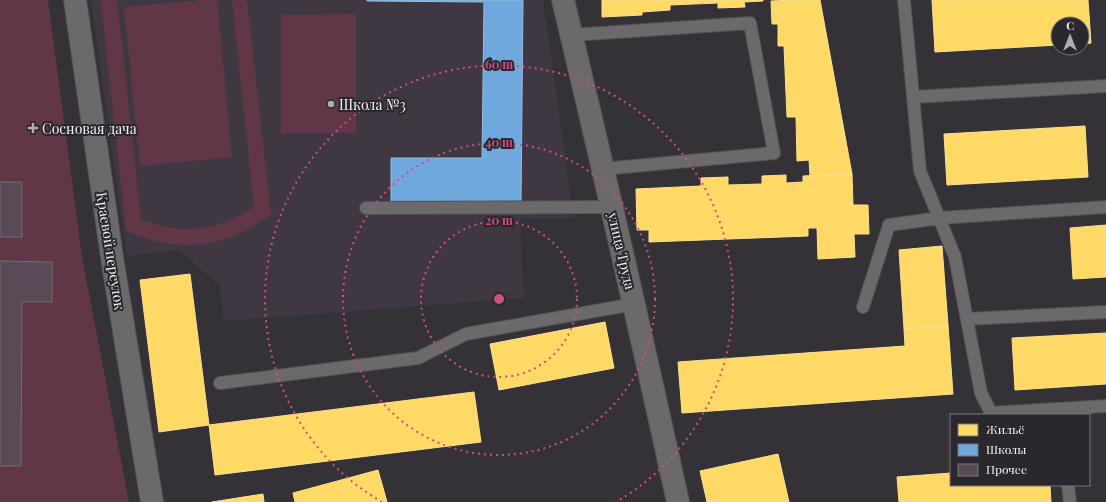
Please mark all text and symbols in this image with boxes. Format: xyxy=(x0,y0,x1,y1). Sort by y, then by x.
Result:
north arrow xyxy=(1050,16,1090,56)
text: С xyxy=(1066,18,1074,33)
text: 60 m xyxy=(485,56,513,72)
place label: Школа №3 xyxy=(339,95,406,114)
marker: Школа №3 xyxy=(326,99,336,109)
place label: Сосновая дача xyxy=(42,119,137,138)
marker: Сосновая дача xyxy=(27,122,39,134)
text: 40 m xyxy=(485,134,513,150)
street label: Краевой переулок xyxy=(92,191,130,311)
street label: улица Труда xyxy=(604,210,640,291)
text: 20 m xyxy=(485,212,513,228)
centre of rings xyxy=(492,292,506,306)
legend xyxy=(950,414,1090,486)
text: Жильё xyxy=(986,421,1024,437)
text: Школы xyxy=(986,441,1026,457)
text: Прочее xyxy=(986,461,1027,477)

